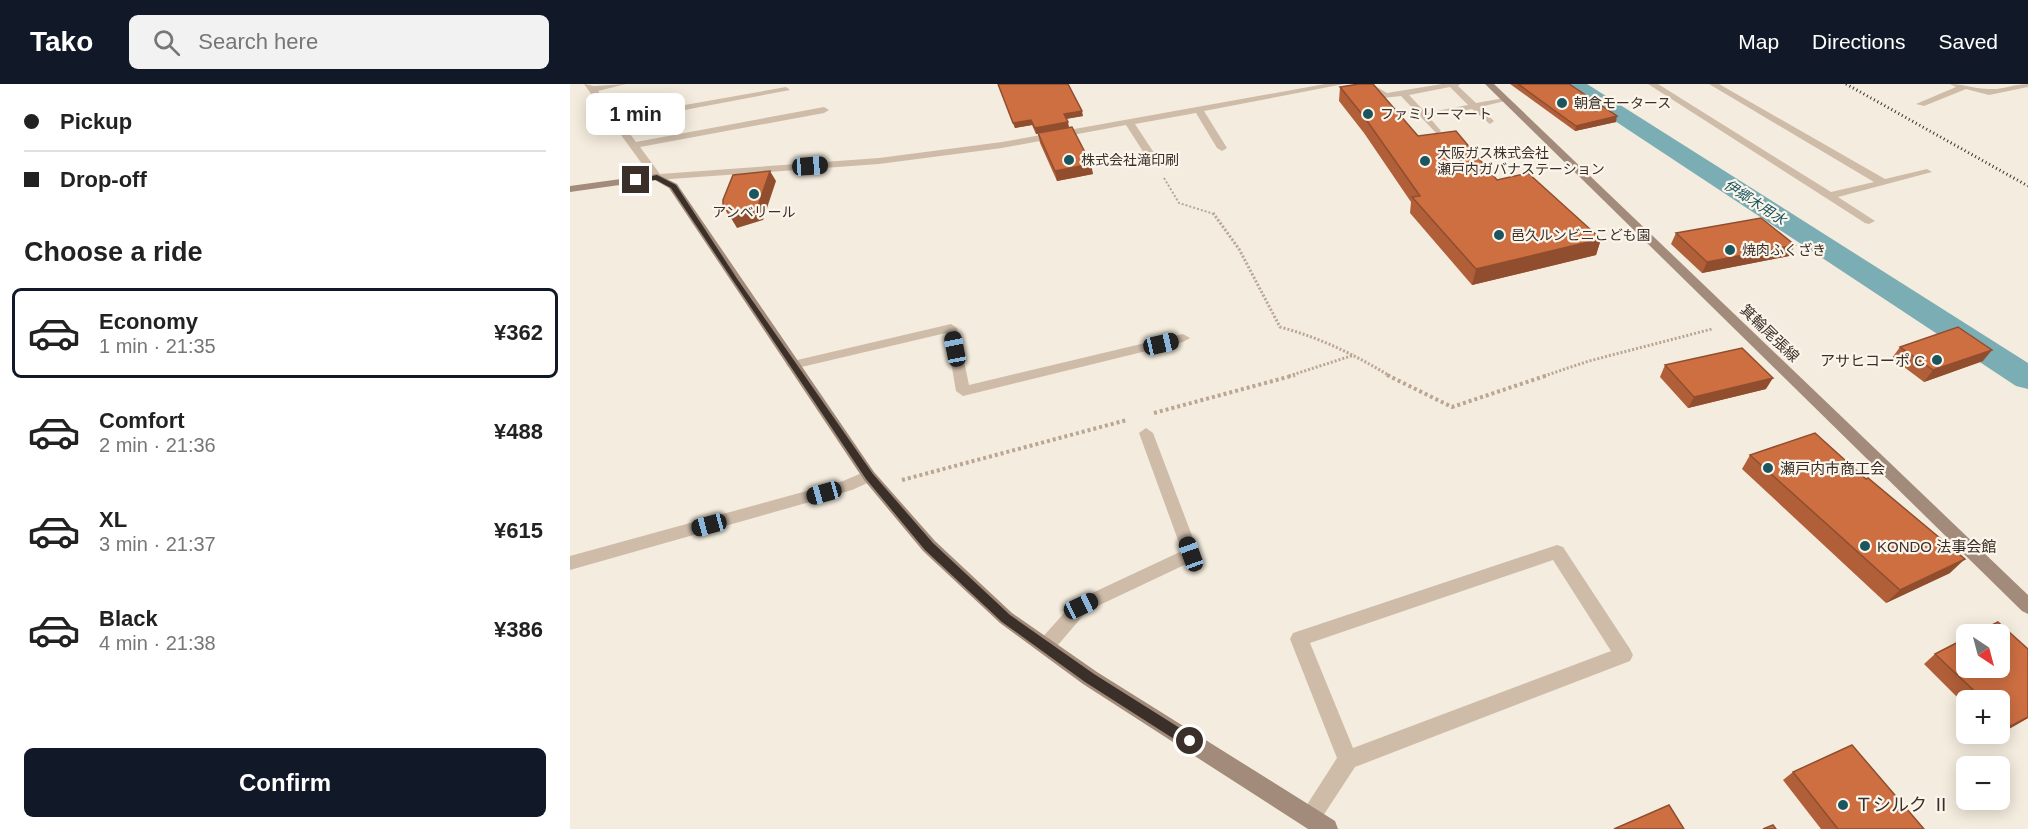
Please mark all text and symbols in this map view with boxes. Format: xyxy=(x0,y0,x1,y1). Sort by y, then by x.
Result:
search box xyxy=(129,15,549,69)
text: Tako xyxy=(30,26,93,57)
icon: search xyxy=(150,26,183,59)
text: Search here xyxy=(198,29,318,54)
text: Map xyxy=(1738,30,1779,53)
text: Directions xyxy=(1812,30,1905,53)
text: Saved xyxy=(1938,30,1998,53)
callout: 1 min xyxy=(586,93,686,135)
place label: 朝倉モータース xyxy=(1574,95,1671,111)
marker: 朝倉モータース xyxy=(1555,96,1569,110)
text: 1 min xyxy=(609,103,662,125)
place label: ファミリーマート xyxy=(1380,106,1492,122)
marker: ファミリーマート xyxy=(1361,107,1375,121)
text: Pickup xyxy=(60,109,132,134)
place label: 大阪ガス株式会社 瀬戸内ガバナステーション xyxy=(1437,145,1605,177)
place label: 株式会社滝印刷 xyxy=(1081,152,1179,168)
marker: 株式会社滝印刷 xyxy=(1062,153,1076,167)
marker: 大阪ガス株式会社 瀬戸内ガバナステーション xyxy=(1418,154,1432,168)
car xyxy=(791,156,829,176)
route end xyxy=(622,166,649,193)
text: Drop-off xyxy=(60,167,147,192)
water label: 伊郷木用水 xyxy=(1721,176,1790,229)
marker: アンベリール xyxy=(747,187,761,201)
place label: アンベリール xyxy=(712,204,796,220)
place label: 邑久ルンビニこども園 xyxy=(1511,227,1651,243)
marker: 邑久ルンビニこども園 xyxy=(1492,228,1506,242)
text: Choose a ride xyxy=(24,237,203,267)
place label: 焼肉ふくざき xyxy=(1742,242,1826,258)
marker: 焼肉ふくざき xyxy=(1723,243,1737,257)
street label: 箕輪尾張線 xyxy=(1737,301,1803,365)
icon: car xyxy=(27,306,81,360)
text: Economy xyxy=(99,309,198,334)
text: ¥362 xyxy=(494,320,543,345)
car xyxy=(943,330,967,368)
car xyxy=(1141,331,1181,357)
text: 1 min · 21:35 xyxy=(99,335,216,357)
place label: アサヒコーポ C xyxy=(1820,352,1925,369)
marker: アサヒコーポ C xyxy=(1930,353,1944,367)
icon: car xyxy=(27,405,81,459)
text: Comfort xyxy=(99,408,185,433)
text: ¥488 xyxy=(494,419,543,444)
text: 2 min · 21:36 xyxy=(99,434,216,456)
place label: 瀬戸内市商工会 xyxy=(1780,460,1885,477)
marker: 瀬戸内市商工会 xyxy=(1761,461,1775,475)
car xyxy=(804,479,844,507)
icon: car xyxy=(27,504,81,558)
text: XL xyxy=(99,507,127,532)
car xyxy=(689,512,729,538)
text: ¥615 xyxy=(494,518,543,543)
text: 3 min · 21:37 xyxy=(99,533,216,555)
car xyxy=(1176,534,1206,574)
place label: KONDO 法事会館 xyxy=(1877,538,1996,555)
marker: KONDO 法事会館 xyxy=(1858,539,1872,553)
car xyxy=(1061,590,1101,622)
icon: car xyxy=(27,603,81,657)
text: Black xyxy=(99,606,158,631)
text: ¥386 xyxy=(494,617,543,642)
north arrow xyxy=(1956,624,2010,678)
map controls xyxy=(1956,624,2010,810)
text: 4 min · 21:38 xyxy=(99,632,216,654)
button: + xyxy=(1956,690,2010,744)
route start xyxy=(1176,727,1203,754)
button: Confirm xyxy=(24,748,546,817)
button: − xyxy=(1956,756,2010,810)
place label: Ｔシルク Ⅱ xyxy=(1855,795,1950,815)
marker: Ｔシルク Ⅱ xyxy=(1836,798,1850,812)

